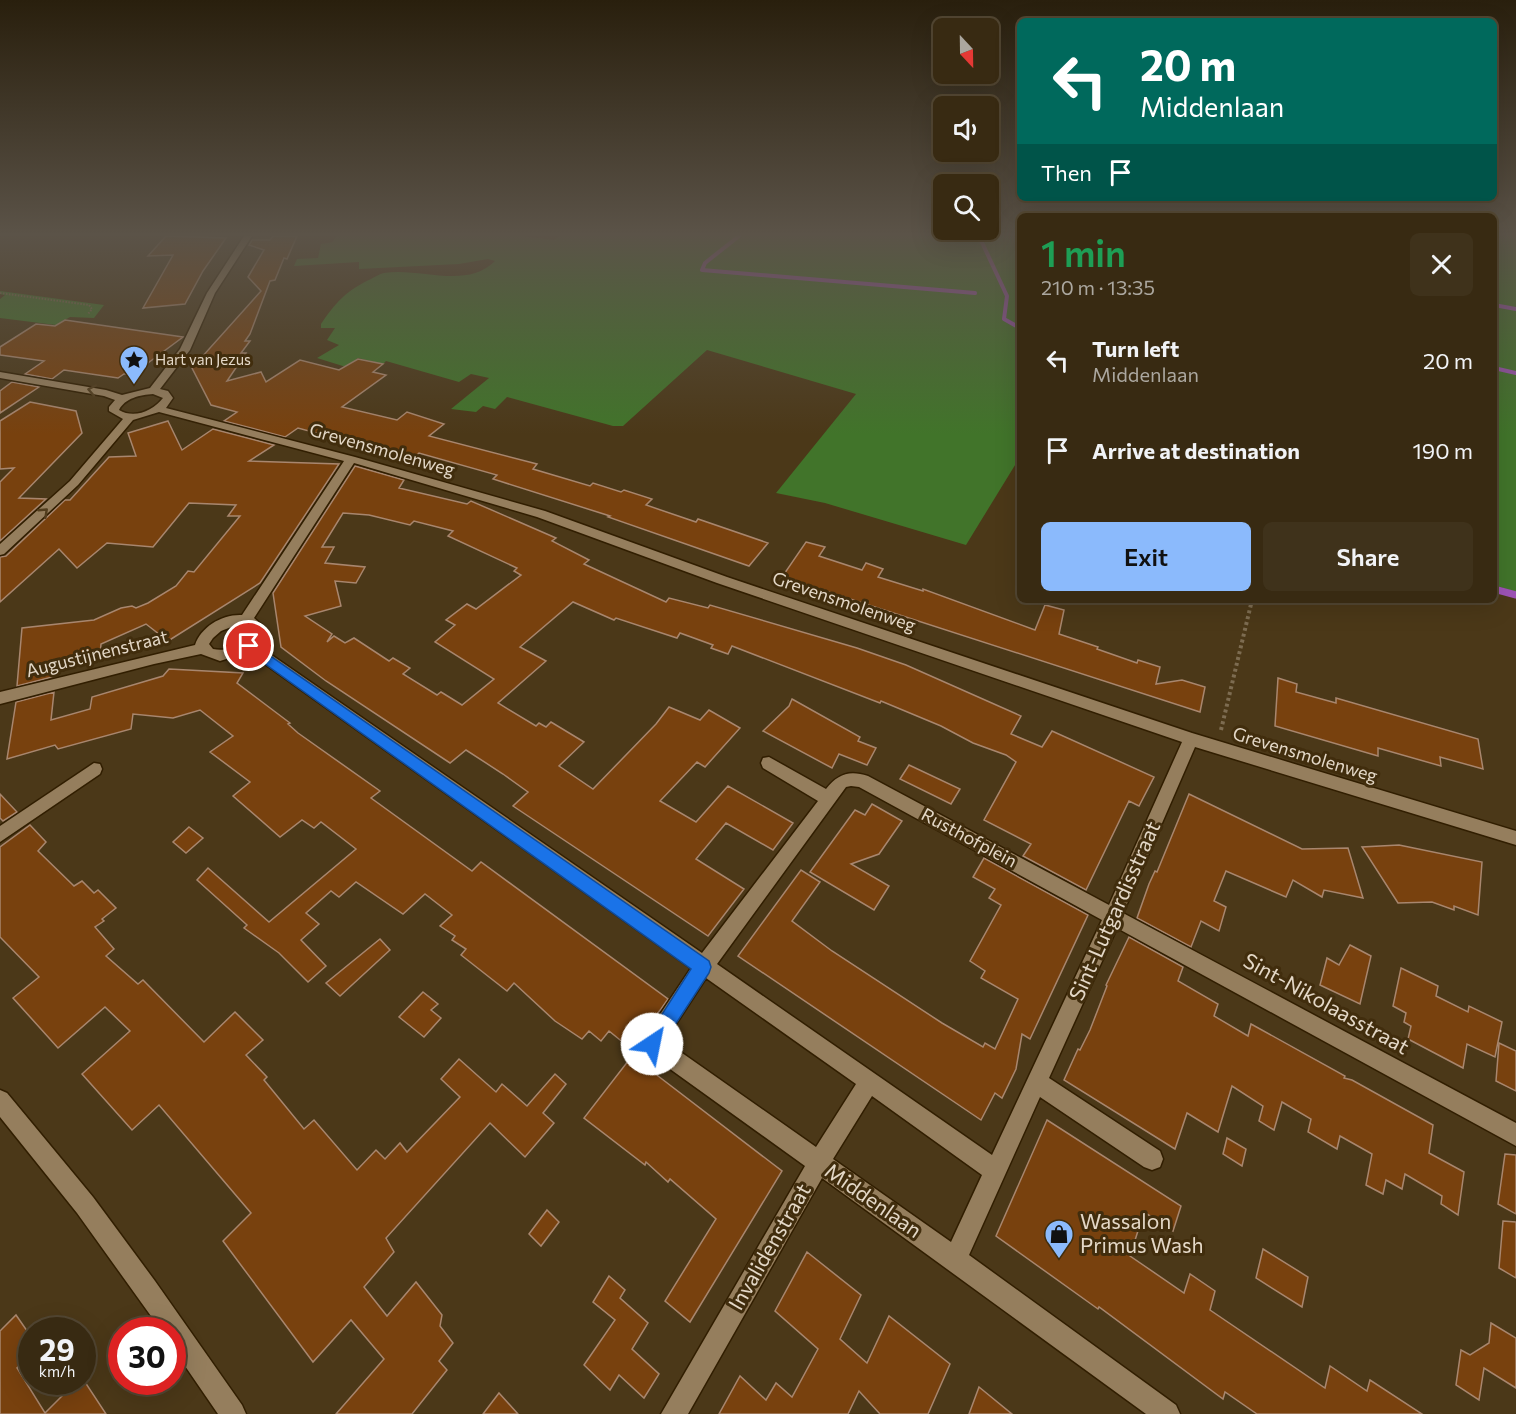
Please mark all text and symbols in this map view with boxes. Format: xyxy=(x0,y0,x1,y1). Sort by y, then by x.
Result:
north arrow xyxy=(933,18,999,84)
map controls xyxy=(933,18,999,240)
text: 20 m xyxy=(1140,38,1236,90)
icon: left xyxy=(1041,42,1119,120)
text: Middenlaan xyxy=(1140,90,1284,123)
button: sound xyxy=(933,96,999,162)
icon: arrive xyxy=(1104,156,1137,189)
text: Then xyxy=(1041,159,1092,186)
button: search xyxy=(933,174,999,240)
text: 1 min xyxy=(1041,230,1126,274)
button: close xyxy=(1410,233,1473,296)
text: 210 m · 13:35 xyxy=(1041,275,1155,299)
text: Turn left xyxy=(1092,335,1179,362)
place icon: Hart van Jezus xyxy=(118,344,150,386)
icon: left xyxy=(1041,344,1074,377)
text: 20 m xyxy=(1423,347,1473,374)
place label: Hart van Jezus xyxy=(155,350,251,368)
text: Middenlaan xyxy=(1092,362,1199,386)
one-way arrow xyxy=(87,384,97,397)
street label: Grevensmolenweg xyxy=(307,418,458,480)
icon: arrive xyxy=(1041,434,1074,467)
text: Arrive at destination xyxy=(1092,437,1300,464)
text: 190 m xyxy=(1412,437,1473,464)
one-way arrow xyxy=(36,509,47,520)
button: Exit xyxy=(1041,522,1251,591)
button: Share xyxy=(1263,522,1473,591)
street label: Grevensmolenweg xyxy=(770,566,919,636)
pin xyxy=(223,620,274,671)
street label: Augustijnenstraat xyxy=(23,625,170,681)
icon: arrive xyxy=(232,629,265,662)
street label: Grevensmolenweg xyxy=(1230,722,1381,787)
street label: Rusthofplein xyxy=(918,803,1021,872)
street label: Sint-Lutgardisstraat xyxy=(1063,817,1164,1004)
street label: Sint-Nikolaasstraat xyxy=(1239,947,1414,1059)
position arrow xyxy=(620,1012,684,1076)
street label: Middenlaan xyxy=(821,1157,927,1242)
street label: Invalidenstraat xyxy=(722,1178,815,1314)
place label: Wassalon Primus Wash xyxy=(1080,1208,1203,1257)
shop icon: Wassalon Primus Wash xyxy=(1043,1218,1075,1260)
speed limit sign: 30 xyxy=(108,1317,186,1395)
text: 29 xyxy=(39,1330,75,1367)
text: km/h xyxy=(39,1362,75,1380)

